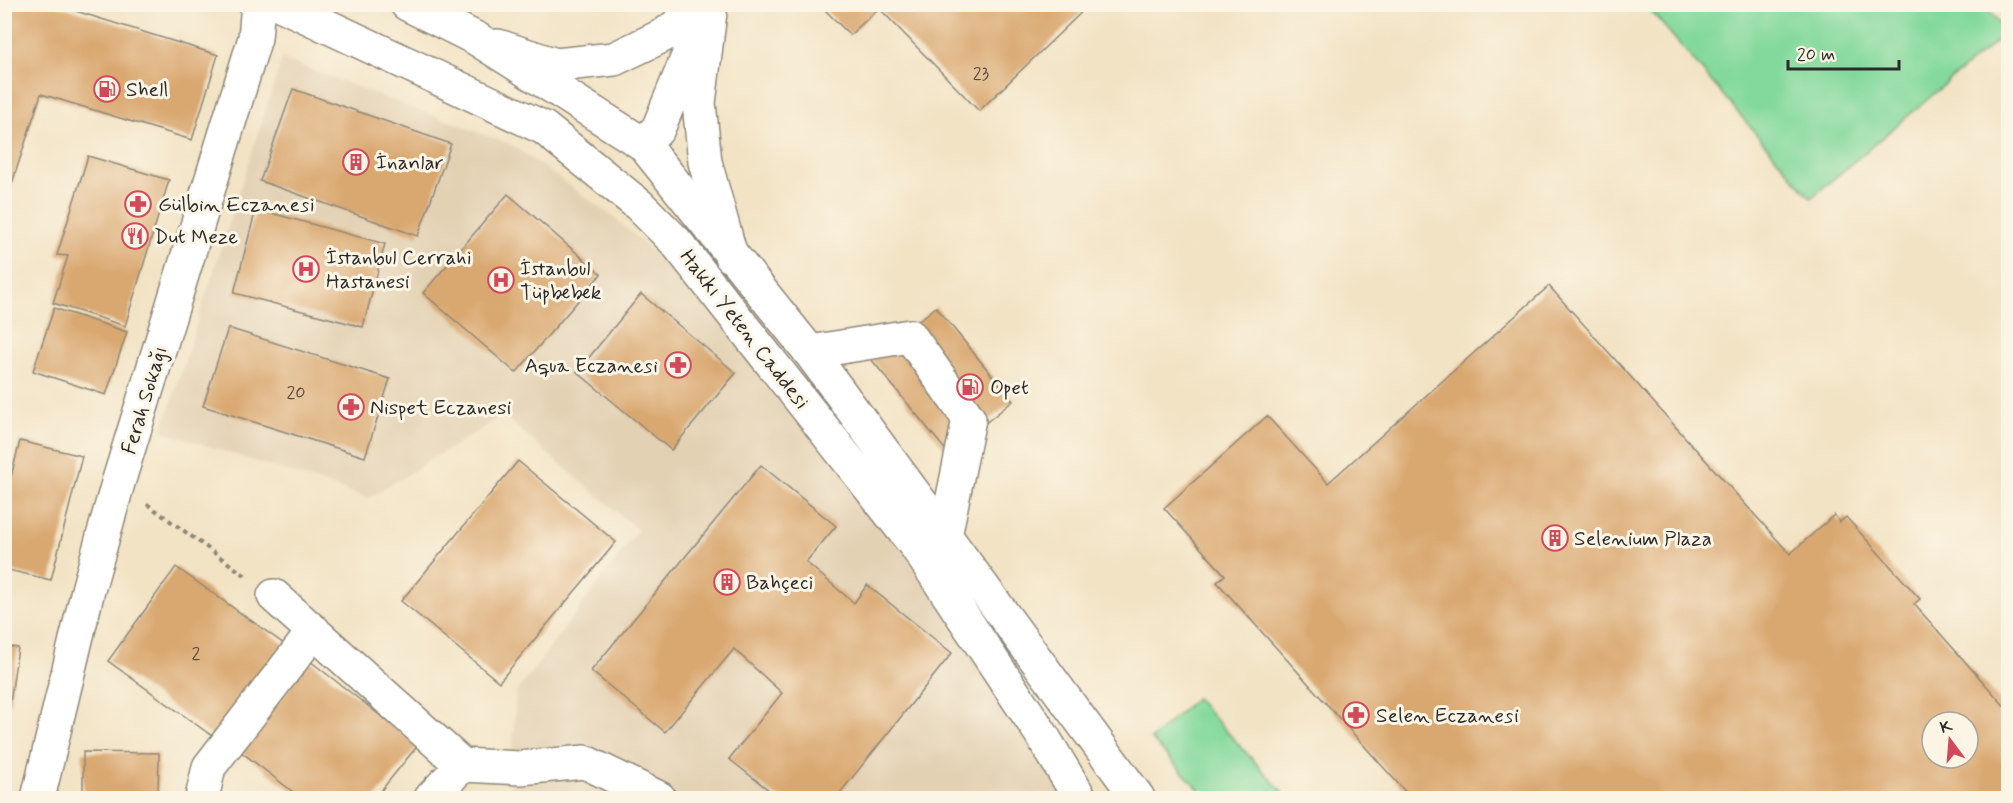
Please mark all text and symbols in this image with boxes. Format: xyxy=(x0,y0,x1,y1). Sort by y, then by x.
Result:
scale bar xyxy=(1788,33,1899,71)
text: 20 m xyxy=(1797,43,1835,67)
house number: 23 xyxy=(973,62,990,86)
fuel station icon: Shell xyxy=(92,74,122,104)
place label: Shell xyxy=(126,76,168,104)
building icon: İnanlar xyxy=(341,147,371,177)
place label: İnanlar xyxy=(376,149,444,177)
pharmacy icon: Gülbin Eczanesi xyxy=(123,189,153,219)
place label: Gülbin Eczanesi xyxy=(158,191,315,219)
restaurant icon: Dut Meze xyxy=(120,221,150,251)
place label: Dut Meze xyxy=(154,223,238,251)
place label: İstanbul Cerrahi Hastanesi xyxy=(326,244,472,296)
street label: Hakkı Yeten Caddesi xyxy=(673,244,815,415)
hospital icon: İstanbul Cerrahi Hastanesi xyxy=(291,254,321,284)
place label: İstanbul Tüpbebek xyxy=(520,255,602,307)
hospital icon: İstanbul Tüpbebek xyxy=(486,265,516,295)
street label: Ferah Sokağı xyxy=(115,343,175,458)
pharmacy icon: Aqua Eczanesi xyxy=(663,350,693,380)
place label: Aqua Eczanesi xyxy=(525,352,658,380)
fuel station icon: Opet xyxy=(955,372,985,402)
place label: Opet xyxy=(990,374,1029,402)
house number: 20 xyxy=(286,381,306,405)
pharmacy icon: Nispet Eczanesi xyxy=(336,392,366,422)
place label: Nispet Eczanesi xyxy=(370,394,512,422)
building icon: Selenium Plaza xyxy=(1540,523,1570,553)
place label: Selenium Plaza xyxy=(1574,525,1712,553)
building icon: Bahçeci xyxy=(712,567,742,597)
place label: Bahçeci xyxy=(746,569,813,597)
house number: 2 xyxy=(192,642,201,666)
pharmacy icon: Selen Eczanesi xyxy=(1341,700,1371,730)
place label: Selen Eczanesi xyxy=(1376,702,1519,730)
north arrow xyxy=(1920,710,1980,770)
text: K xyxy=(1938,715,1955,739)

